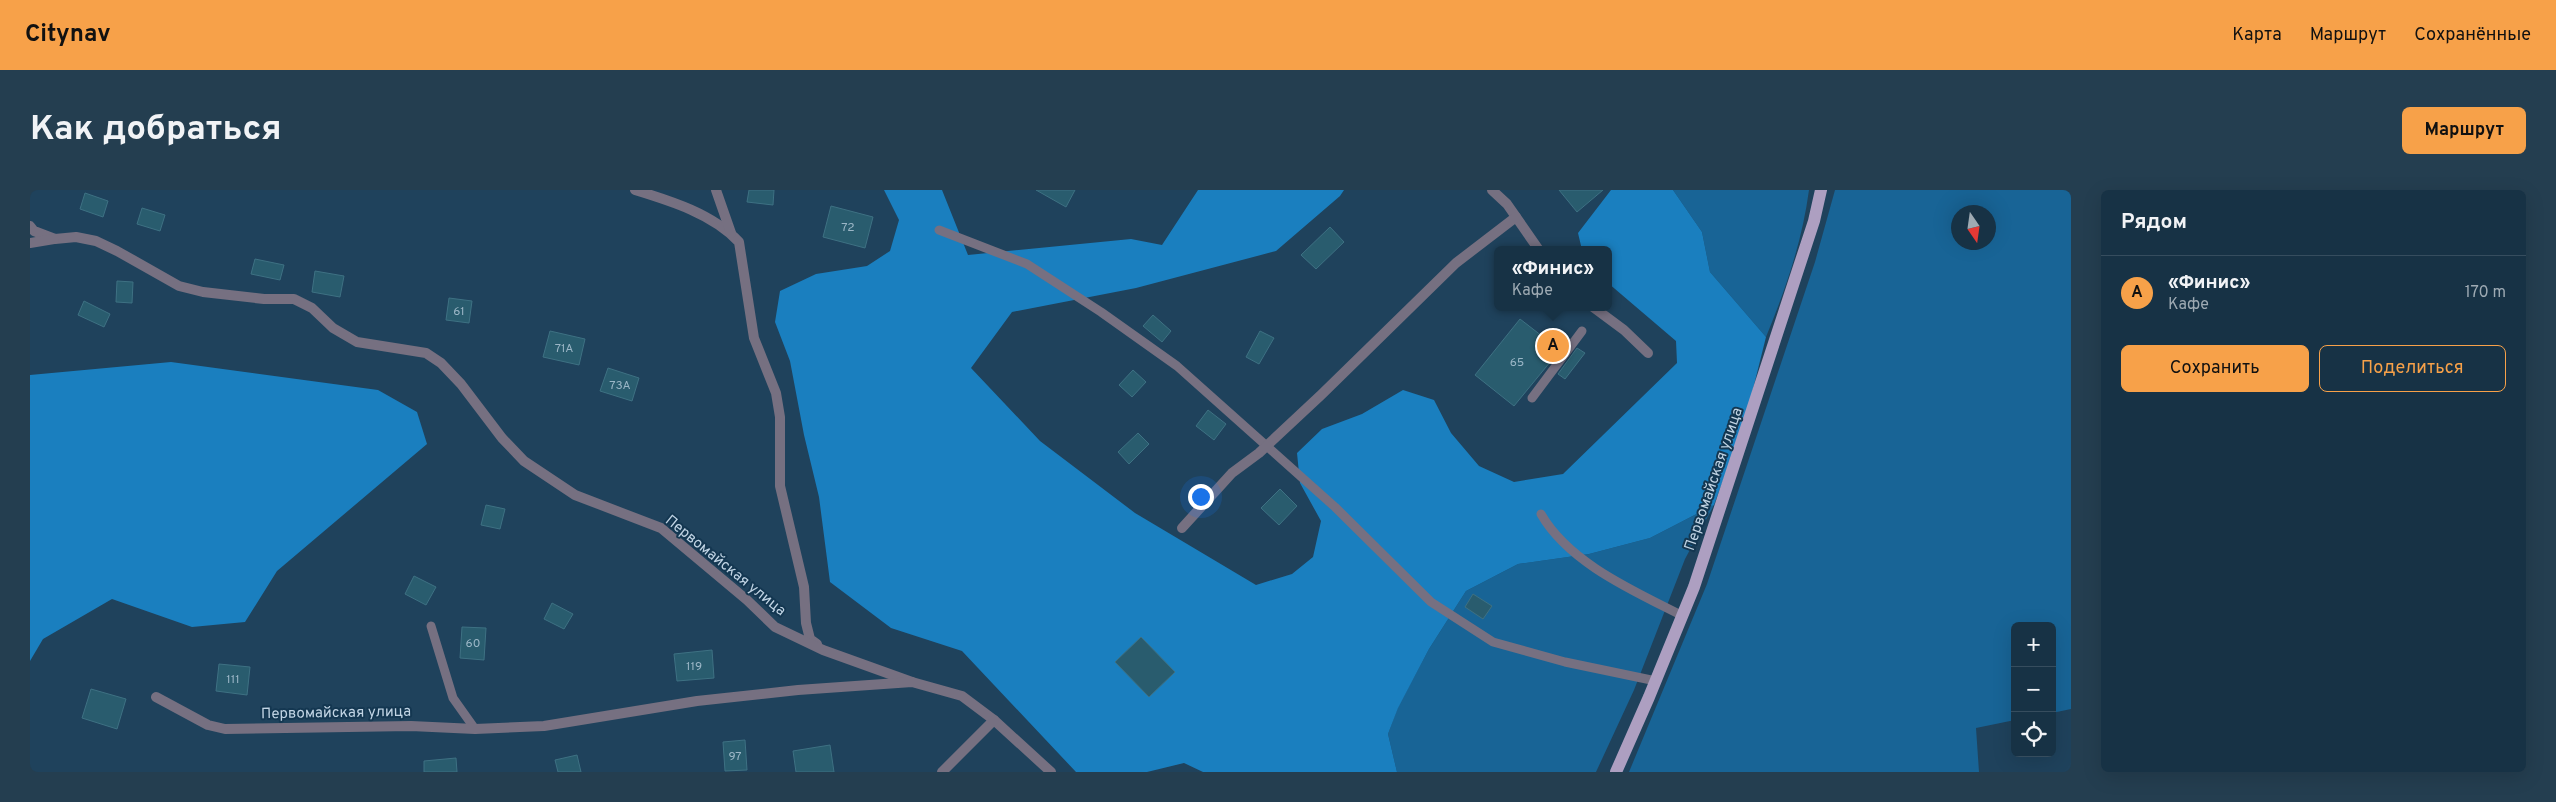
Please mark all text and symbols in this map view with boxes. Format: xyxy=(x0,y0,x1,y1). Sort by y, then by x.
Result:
text: Citynav xyxy=(25,20,111,50)
text: Карта xyxy=(2232,24,2282,47)
text: Маршрут xyxy=(2310,24,2386,47)
text: Сохранённые xyxy=(2414,24,2531,47)
button: Маршрут xyxy=(2402,107,2526,154)
text: Как добраться xyxy=(30,108,282,152)
north arrow xyxy=(1951,205,1996,250)
text: Рядом xyxy=(2121,209,2187,236)
house number: 72 xyxy=(841,220,855,236)
popup xyxy=(1494,246,1612,311)
text: «Финис» xyxy=(1512,257,1594,281)
text: «Финис» xyxy=(2168,271,2250,295)
text: Кафе xyxy=(1512,281,1553,301)
text: A xyxy=(2131,283,2143,303)
text: 170 m xyxy=(2465,283,2506,303)
text: Кафе xyxy=(2168,295,2209,315)
house number: 61 xyxy=(453,304,465,320)
pin: A xyxy=(1537,327,1569,365)
house number: 71А xyxy=(555,341,573,357)
button: Сохранить xyxy=(2121,345,2309,392)
button: Поделиться xyxy=(2319,345,2506,392)
house number: 65 xyxy=(1510,355,1524,371)
house number: 73А xyxy=(609,378,631,394)
street label: Первомайская улица xyxy=(1681,405,1748,554)
your location xyxy=(1188,484,1214,510)
street label: Первомайская улица xyxy=(661,512,789,621)
map controls xyxy=(2011,622,2056,757)
button: + xyxy=(2011,622,2056,667)
house number: 60 xyxy=(466,636,480,652)
house number: 119 xyxy=(686,659,702,675)
button: − xyxy=(2011,667,2056,712)
house number: 111 xyxy=(226,672,240,688)
street label: Первомайская улица xyxy=(261,703,411,724)
button: locate xyxy=(2011,712,2056,757)
house number: 97 xyxy=(728,749,742,765)

